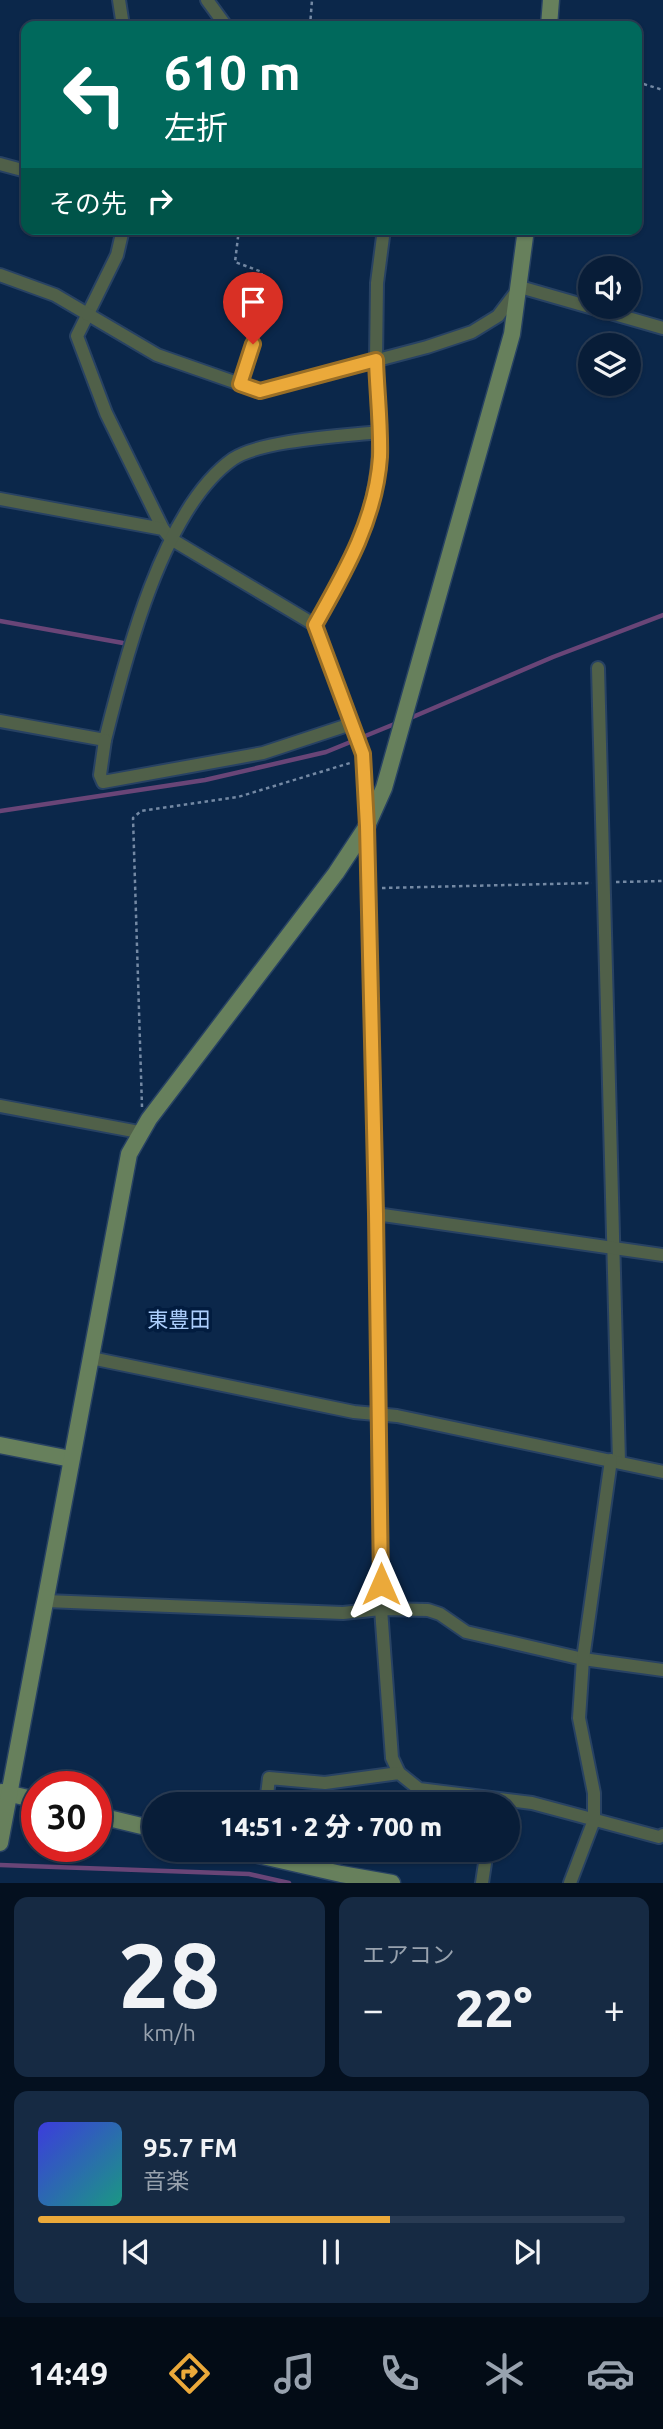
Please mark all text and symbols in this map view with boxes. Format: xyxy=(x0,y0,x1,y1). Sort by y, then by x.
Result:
text: 610 m xyxy=(164,44,301,99)
icon: left xyxy=(49,49,140,140)
text: 左折 xyxy=(164,109,228,145)
icon: right xyxy=(141,182,179,220)
text: その先 xyxy=(49,189,127,218)
map controls xyxy=(578,256,641,396)
button: sound xyxy=(578,256,641,319)
pin xyxy=(223,272,283,344)
icon: arrive xyxy=(234,283,272,321)
button: layers xyxy=(578,333,641,396)
district label: 東豊田 xyxy=(148,1307,211,1331)
position arrow xyxy=(344,1547,418,1621)
speed limit sign: 30 xyxy=(21,1771,112,1862)
text: 14:51 · 2 分 · 700 m xyxy=(220,1812,442,1841)
text: 28 xyxy=(118,1923,221,2025)
text: エアコン xyxy=(363,1942,455,1967)
text: 22° xyxy=(455,1979,533,2037)
text: − xyxy=(363,1988,384,2030)
text: + xyxy=(604,1988,625,2030)
text: km/h xyxy=(143,2020,196,2045)
text: 95.7 FM xyxy=(143,2133,237,2162)
text: 音楽 xyxy=(143,2168,189,2193)
icon: previous xyxy=(117,2233,155,2271)
icon: pause xyxy=(312,2233,350,2271)
icon: next xyxy=(508,2233,546,2271)
icon: directions xyxy=(165,2349,214,2398)
icon: music xyxy=(270,2349,319,2398)
icon: phone xyxy=(375,2349,424,2398)
icon: climate xyxy=(480,2349,529,2398)
icon: car xyxy=(586,2349,635,2398)
text: 14:49 xyxy=(28,2355,108,2391)

